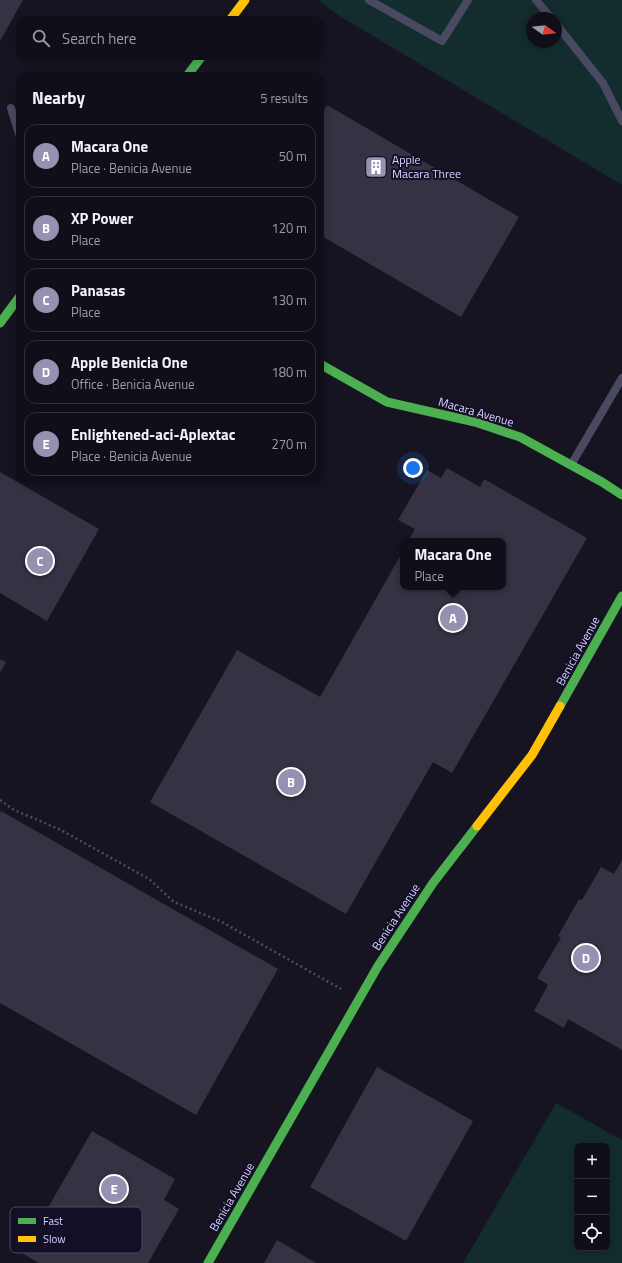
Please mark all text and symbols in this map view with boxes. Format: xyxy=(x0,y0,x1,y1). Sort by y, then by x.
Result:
north arrow xyxy=(526,12,562,48)
search box xyxy=(16,16,324,60)
icon: search xyxy=(30,27,52,49)
text: Search here xyxy=(62,27,136,50)
text: Nearby xyxy=(32,85,85,111)
text: 5 results xyxy=(260,88,308,108)
text: Macara One xyxy=(71,135,148,158)
text: A xyxy=(42,146,50,166)
text: 50 m xyxy=(279,146,307,166)
place label: Apple Macara Three xyxy=(392,150,461,183)
building icon: Apple Macara Three xyxy=(363,154,389,180)
text: Place · Benicia Avenue xyxy=(71,158,192,178)
text: XP Power xyxy=(71,207,133,230)
text: B xyxy=(42,218,50,238)
text: 120 m xyxy=(271,218,307,238)
text: Place xyxy=(71,230,100,250)
text: Panasas xyxy=(71,279,125,302)
text: C xyxy=(42,290,50,310)
text: 130 m xyxy=(271,290,307,310)
text: Place xyxy=(71,302,100,322)
text: Apple Benicia One xyxy=(71,351,188,374)
text: D xyxy=(42,362,50,382)
text: 180 m xyxy=(271,362,307,382)
text: Office · Benicia Avenue xyxy=(71,374,195,394)
street label: Macara Avenue xyxy=(436,392,516,431)
text: Enlightened-aci-Aplextac xyxy=(71,423,235,446)
text: E xyxy=(42,434,50,454)
text: 270 m xyxy=(271,434,307,454)
text: Place · Benicia Avenue xyxy=(71,446,192,466)
your location xyxy=(403,458,423,478)
popup xyxy=(400,538,506,590)
text: Macara One xyxy=(414,543,492,566)
pin: C xyxy=(27,546,53,576)
text: Place xyxy=(414,566,444,586)
pin: A xyxy=(440,603,466,633)
street label: Benicia Avenue xyxy=(551,613,604,689)
pin: B xyxy=(278,767,304,797)
street label: Benicia Avenue xyxy=(367,879,424,954)
pin: D xyxy=(573,943,599,973)
map controls xyxy=(574,1143,610,1251)
button: + xyxy=(574,1143,610,1179)
street label: Benicia Avenue xyxy=(204,1159,259,1235)
pin: E xyxy=(101,1174,127,1204)
button: − xyxy=(574,1179,610,1215)
legend xyxy=(10,1207,142,1253)
text: Fast xyxy=(43,1213,63,1229)
button: locate xyxy=(574,1215,610,1251)
text: Slow xyxy=(43,1231,66,1247)

